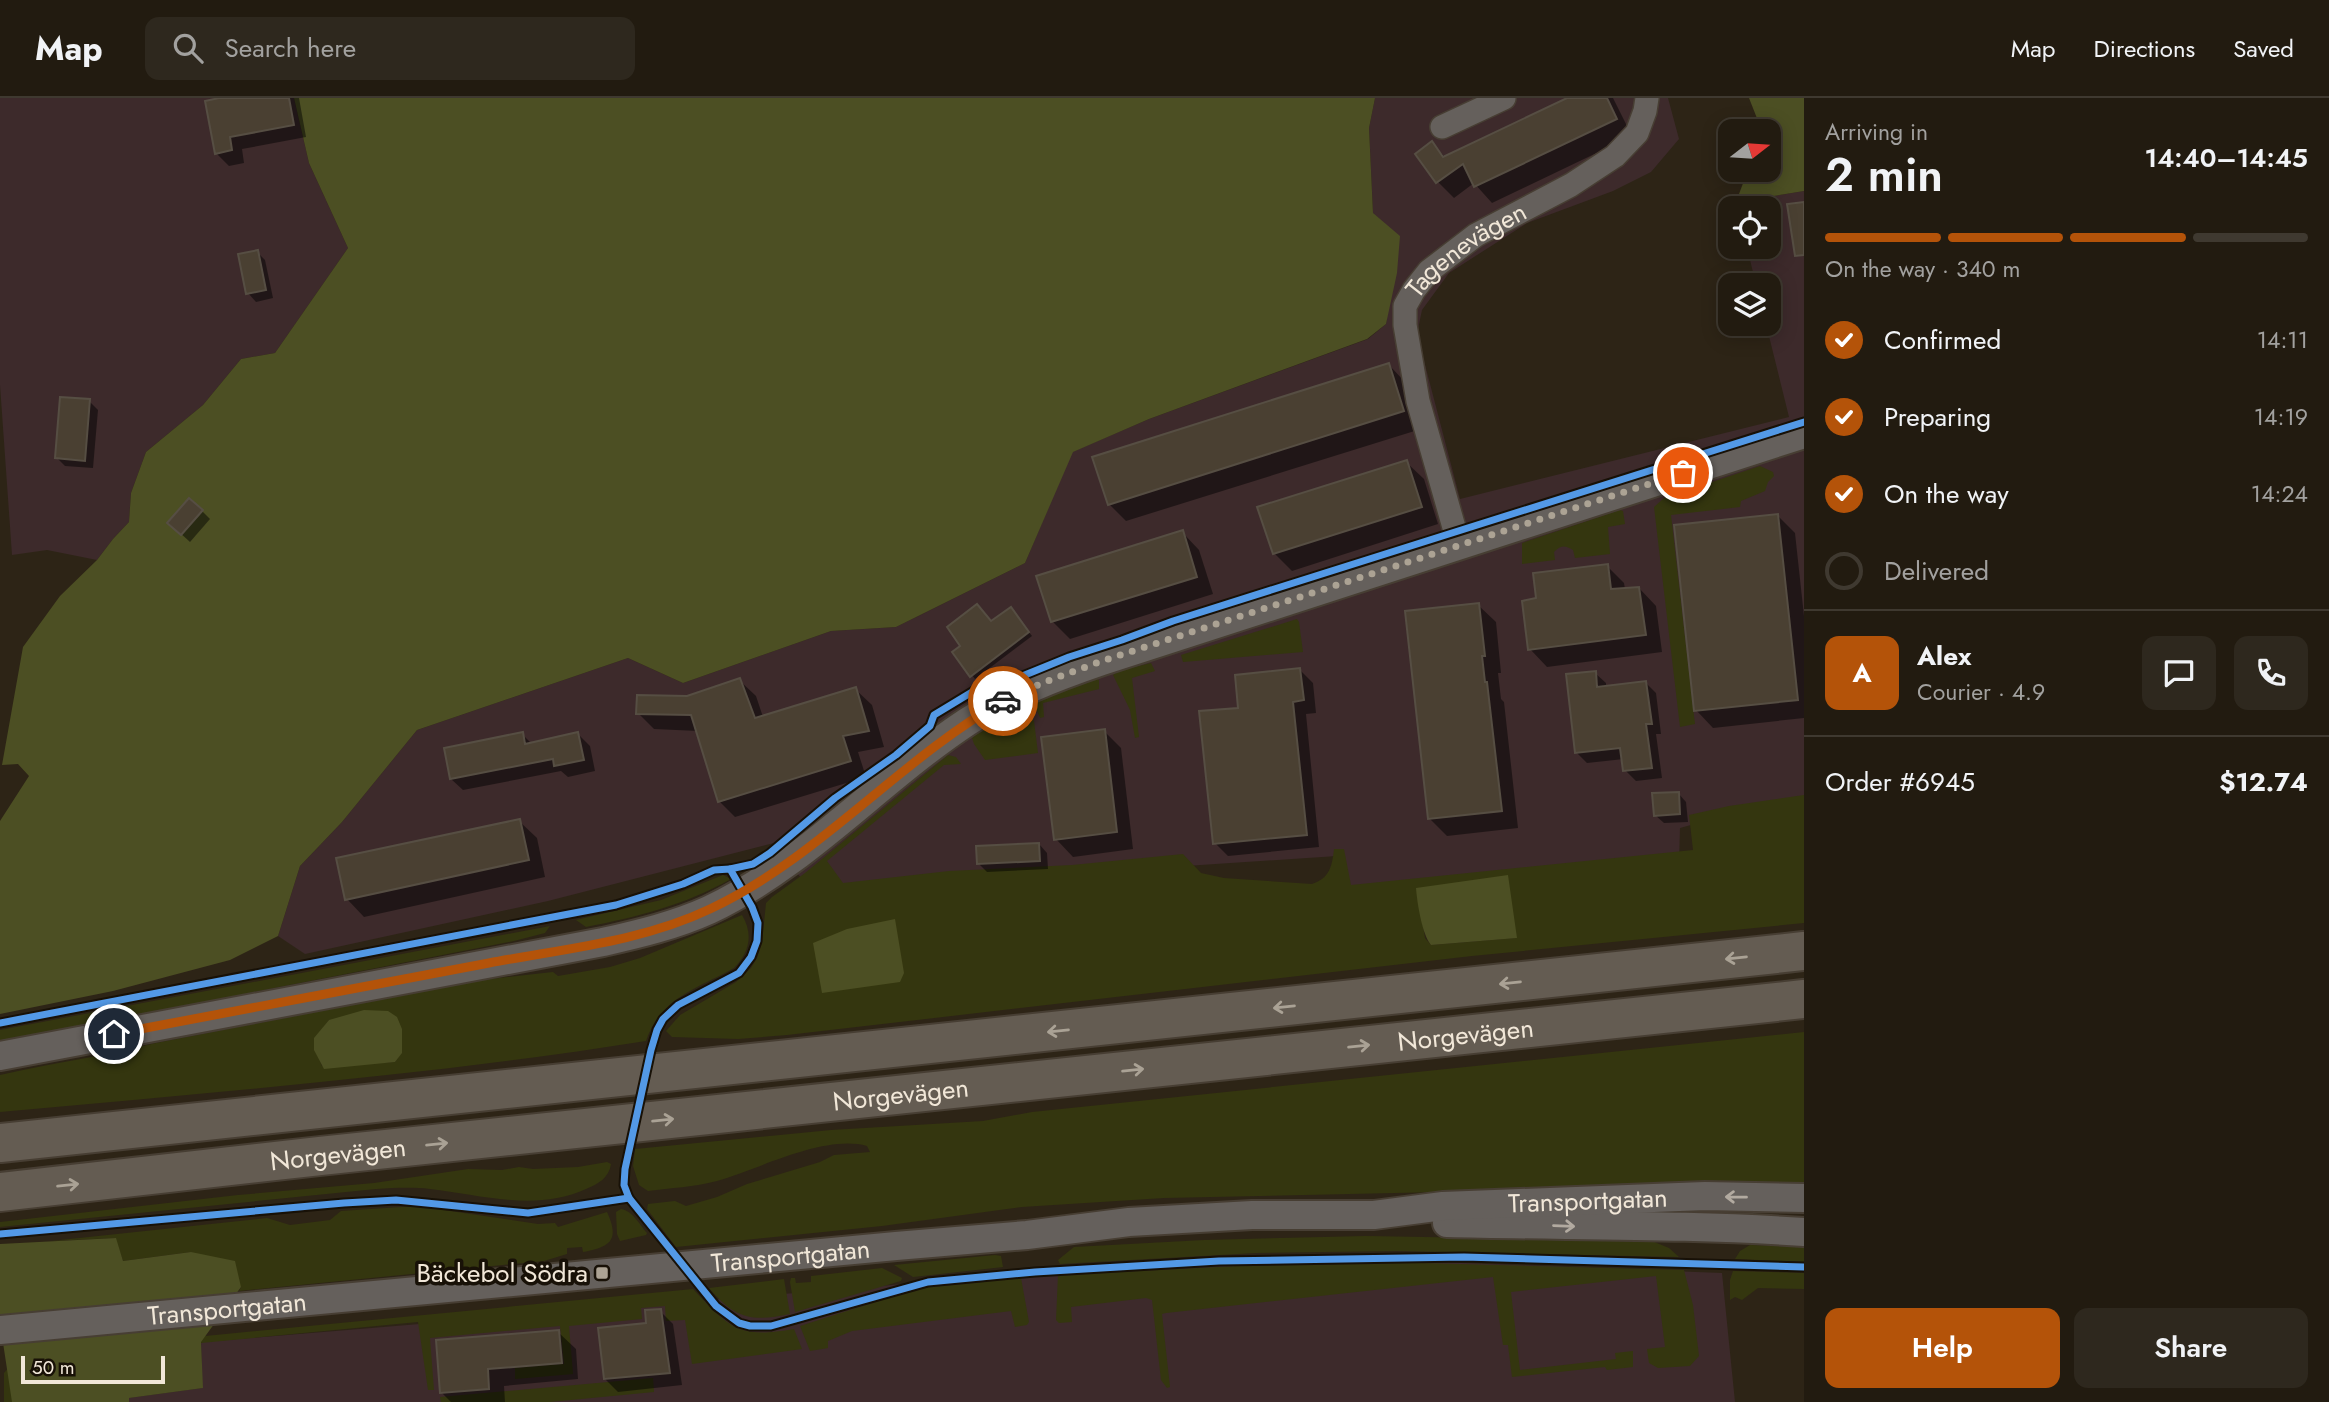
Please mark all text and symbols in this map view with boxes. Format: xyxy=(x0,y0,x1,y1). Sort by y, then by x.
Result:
search box xyxy=(145,17,635,80)
text: Map xyxy=(35,25,103,72)
icon: search xyxy=(169,29,207,67)
text: Search here xyxy=(225,29,356,67)
text: Map xyxy=(2011,31,2056,66)
text: Directions xyxy=(2094,31,2195,66)
text: Saved xyxy=(2233,31,2294,66)
text: Arriving in xyxy=(1825,115,1928,149)
north arrow xyxy=(1718,119,1782,182)
map controls xyxy=(1718,119,1781,336)
text: 14:40–14:45 xyxy=(2144,139,2308,177)
text: 2 min xyxy=(1825,142,1943,208)
street label: Tagenevägen xyxy=(1396,193,1533,305)
button: locate xyxy=(1718,196,1781,259)
text: On the way · 340 m xyxy=(1825,252,2021,286)
button: layers xyxy=(1718,273,1781,336)
icon: check xyxy=(1825,321,1863,359)
text: Confirmed xyxy=(1884,321,2001,359)
text: 14:11 xyxy=(2257,323,2308,357)
icon: check xyxy=(1825,398,1863,436)
text: Preparing xyxy=(1884,398,1991,436)
text: 14:19 xyxy=(2254,400,2308,434)
pin xyxy=(1653,443,1713,503)
icon: bag xyxy=(1664,454,1702,492)
icon: check xyxy=(1825,475,1863,513)
text: On the way xyxy=(1884,475,2009,513)
text: 14:24 xyxy=(2251,477,2308,511)
text: Delivered xyxy=(1884,552,1989,590)
button: chat xyxy=(2142,636,2216,710)
button: phone xyxy=(2234,636,2308,710)
text: Alex xyxy=(1917,637,1971,675)
text: A xyxy=(1852,654,1872,692)
courier xyxy=(968,666,1038,736)
text: Courier · 4.9 xyxy=(1917,675,2045,709)
icon: car xyxy=(984,682,1022,720)
text: Order #6945 xyxy=(1825,763,1975,801)
text: $12.74 xyxy=(2219,763,2308,801)
one-way arrow xyxy=(1725,952,1748,965)
one-way arrow xyxy=(1499,976,1522,989)
one-way arrow xyxy=(1273,1001,1296,1014)
pin xyxy=(84,1004,144,1064)
street label: Norgevägen xyxy=(1396,1009,1536,1061)
icon: home xyxy=(95,1015,133,1053)
one-way arrow xyxy=(1047,1025,1069,1038)
one-way arrow xyxy=(1348,1040,1370,1053)
one-way arrow xyxy=(1121,1064,1144,1077)
street label: Norgevägen xyxy=(831,1068,971,1121)
one-way arrow xyxy=(651,1113,674,1126)
street label: Norgevägen xyxy=(268,1128,408,1181)
one-way arrow xyxy=(425,1137,448,1150)
one-way arrow xyxy=(56,1178,79,1191)
street label: Transportgatan xyxy=(1507,1178,1668,1222)
one-way arrow xyxy=(1725,1190,1748,1203)
one-way arrow xyxy=(1553,1219,1576,1233)
street label: Transportgatan xyxy=(709,1230,872,1282)
place label: Bäckebol Södra xyxy=(417,1254,588,1292)
marker: Bäckebol Södra xyxy=(594,1265,610,1281)
street label: Transportgatan xyxy=(146,1282,308,1335)
button: Help xyxy=(1825,1308,2060,1388)
button: Share xyxy=(2074,1308,2308,1388)
scale bar xyxy=(21,1353,164,1385)
text: 50 m xyxy=(32,1354,75,1381)

